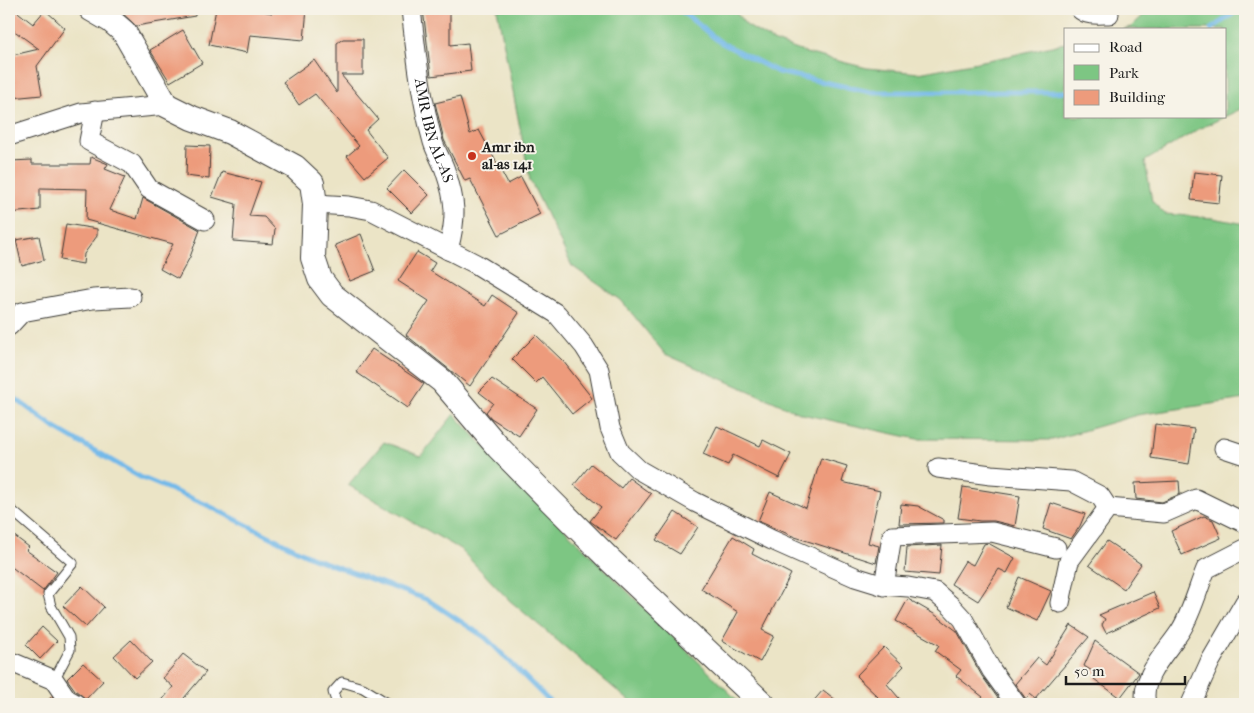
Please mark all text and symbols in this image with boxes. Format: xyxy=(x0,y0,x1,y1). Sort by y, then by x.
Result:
legend xyxy=(1064,28,1226,118)
text: Road xyxy=(1109,38,1143,56)
text: Park xyxy=(1109,64,1139,82)
street label: AMR IBN AL-AS xyxy=(411,76,458,185)
text: Building xyxy=(1109,88,1166,106)
place label: Amr ibn al-as 141 xyxy=(481,138,535,173)
marker: Amr ibn al-as 141 xyxy=(466,150,478,162)
scale bar xyxy=(1066,653,1185,685)
text: 50 m xyxy=(1074,662,1105,680)

